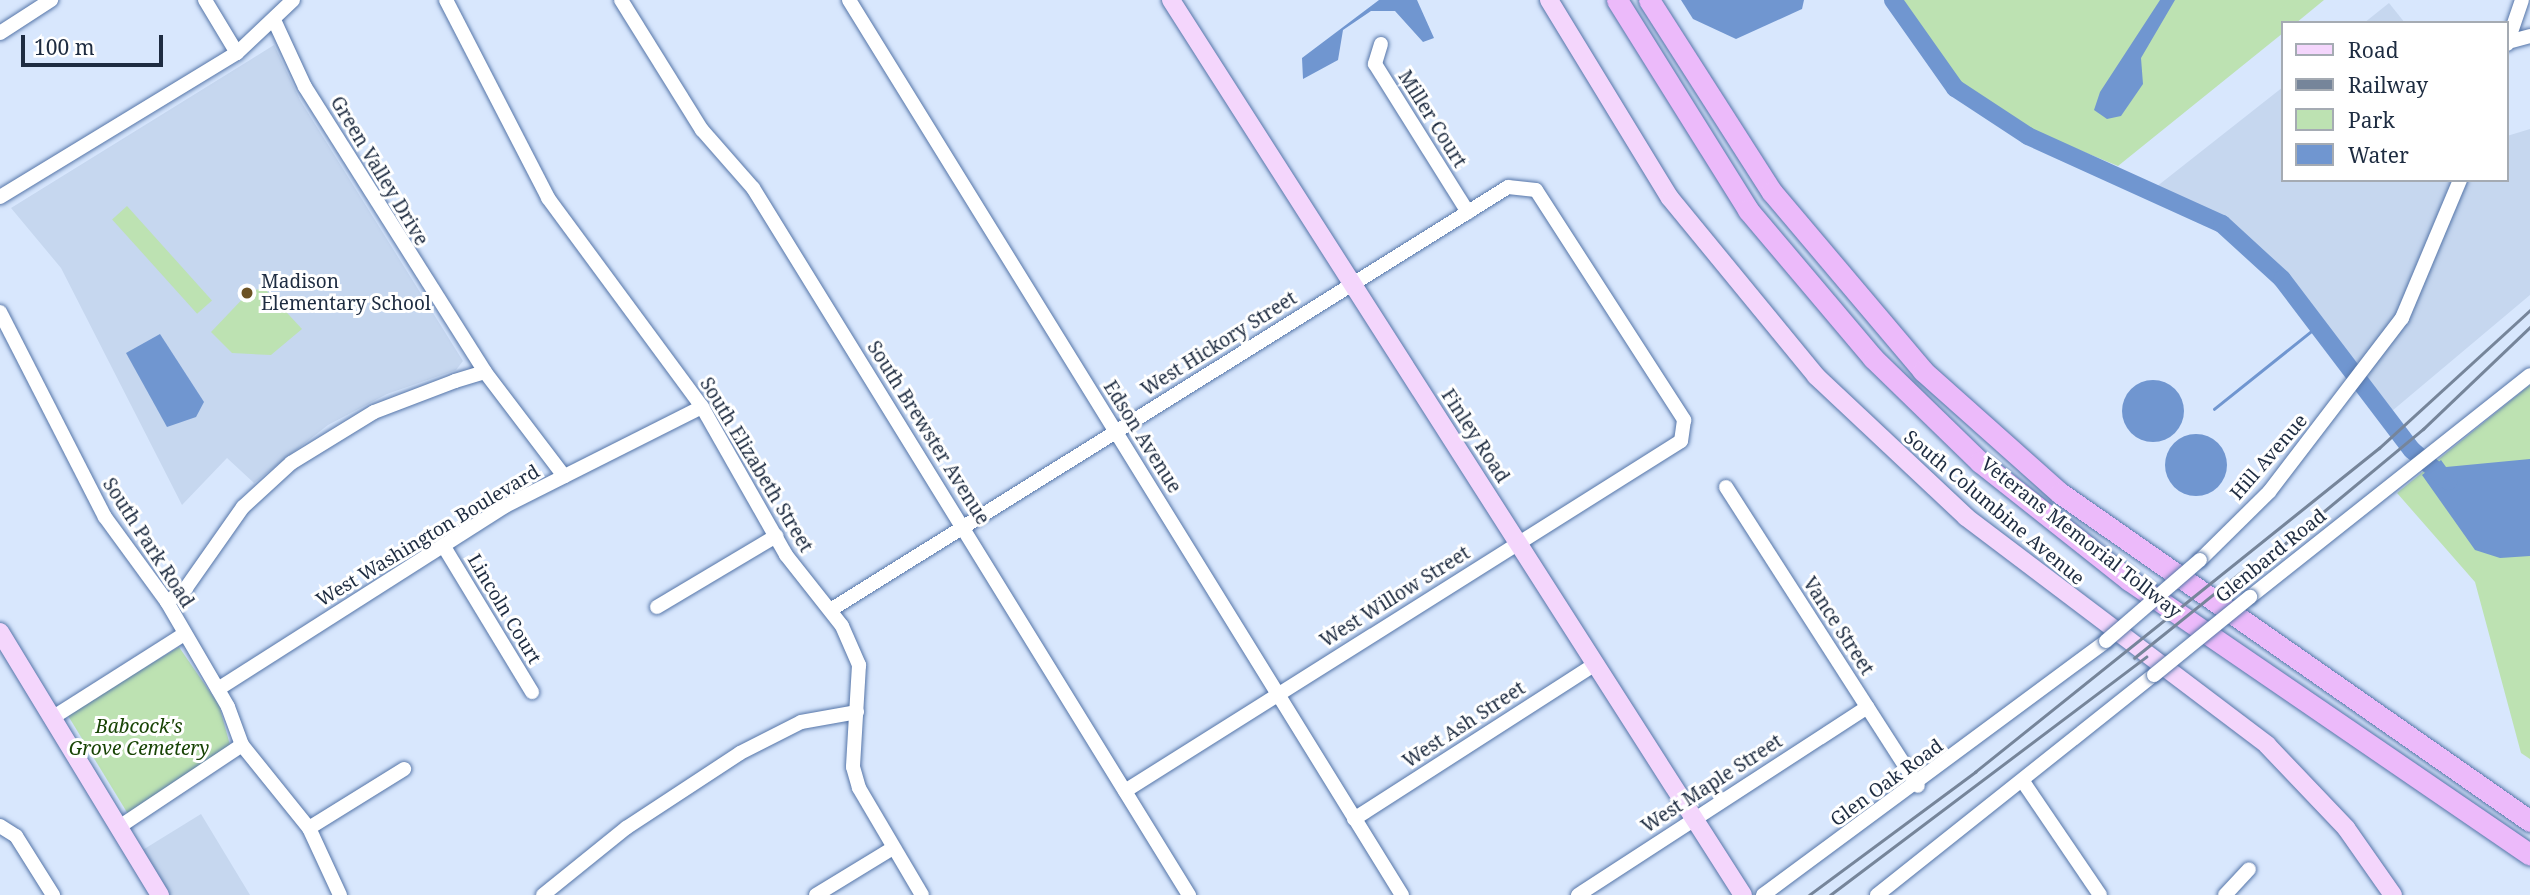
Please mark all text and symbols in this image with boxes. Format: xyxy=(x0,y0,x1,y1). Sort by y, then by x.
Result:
scale bar xyxy=(24,21,166,65)
legend xyxy=(2282,21,2509,182)
text: 100 m xyxy=(34,33,95,61)
text: Road xyxy=(2348,36,2399,64)
street label: Miller Court xyxy=(1393,66,1471,172)
text: Railway xyxy=(2348,71,2428,99)
street label: Green Valley Drive xyxy=(325,92,433,250)
text: Park xyxy=(2348,106,2395,134)
text: Water xyxy=(2348,141,2409,169)
place label: Madison Elementary School xyxy=(261,271,431,315)
marker: Madison Elementary School xyxy=(239,285,255,301)
street label: West Hickory Street xyxy=(1137,287,1301,401)
street label: South Brewster Avenue xyxy=(862,337,994,529)
street label: South Elizabeth Street xyxy=(695,374,817,556)
street label: Edson Avenue xyxy=(1098,377,1186,497)
street label: Finley Road xyxy=(1436,385,1514,487)
street label: Hill Avenue xyxy=(2226,410,2312,504)
street label: South Columbine Avenue xyxy=(1899,426,2089,590)
street label: Veterans Memorial Tollway xyxy=(1976,453,2186,623)
street label: West Washington Boulevard xyxy=(312,460,544,612)
street label: South Park Road xyxy=(98,474,198,612)
street label: Glenbard Road xyxy=(2211,504,2331,608)
street label: West Willow Street xyxy=(1316,542,1474,652)
street label: Lincoln Court xyxy=(462,550,546,668)
street label: Vance Street xyxy=(1798,573,1878,679)
street label: West Ash Street xyxy=(1399,677,1529,773)
park label: Babcock's Grove Cemetery xyxy=(69,716,209,760)
street label: West Maple Street xyxy=(1637,730,1787,838)
street label: Glen Oak Road xyxy=(1826,735,1948,831)

